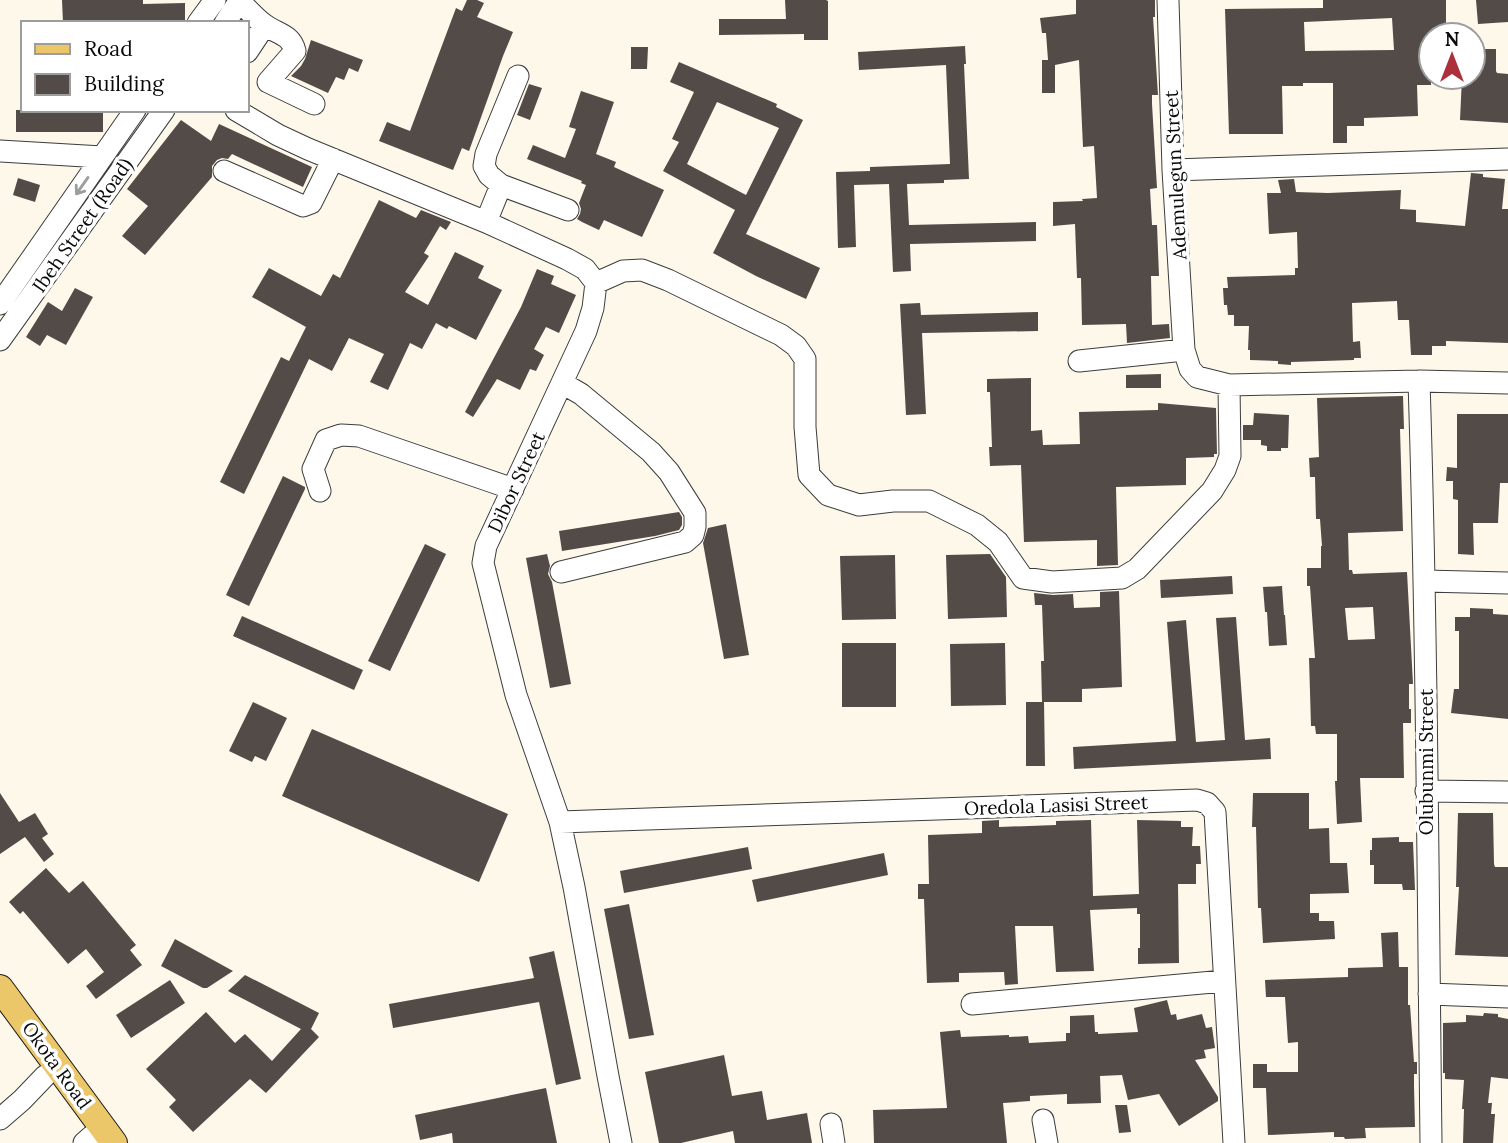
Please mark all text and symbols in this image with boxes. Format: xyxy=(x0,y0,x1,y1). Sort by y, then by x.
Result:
legend xyxy=(21,21,248,112)
north arrow xyxy=(1417,21,1487,91)
text: N xyxy=(1445,27,1460,51)
text: Road xyxy=(84,35,133,62)
text: Building xyxy=(84,70,164,97)
street label: Ademulegun Street xyxy=(1159,89,1191,261)
street label: Ibeh Street (Road) xyxy=(27,153,138,297)
one-way arrow xyxy=(75,176,89,195)
street label: Dibor Street xyxy=(482,427,550,536)
street label: Olubunmi Street xyxy=(1414,688,1438,835)
street label: Oredola Lasisi Street xyxy=(964,790,1149,820)
street label: Okota Road xyxy=(17,1016,97,1114)

